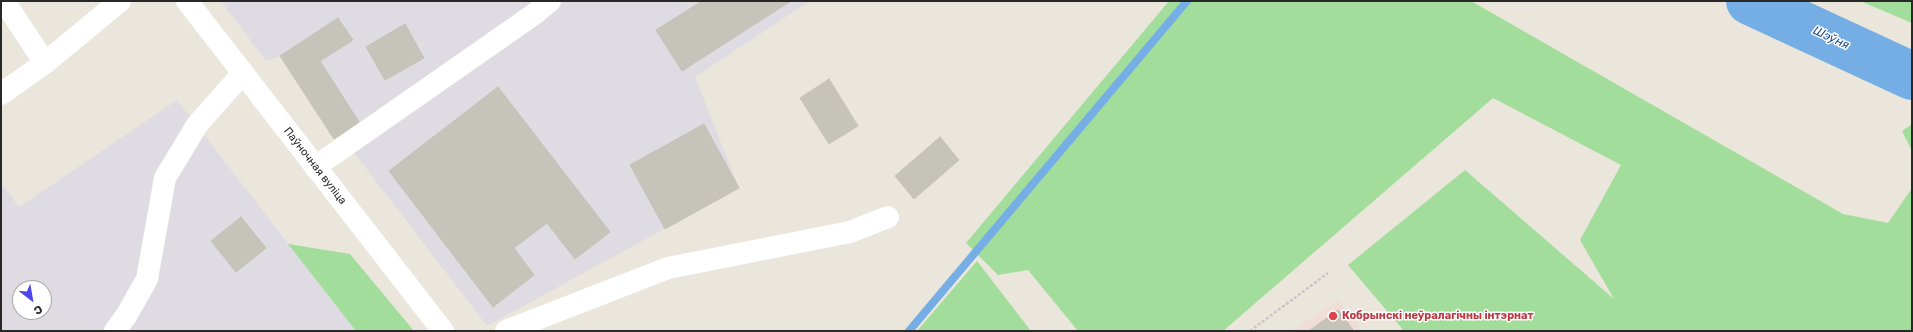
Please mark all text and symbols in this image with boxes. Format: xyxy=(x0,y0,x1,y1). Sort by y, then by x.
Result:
water label: Шэўня xyxy=(1811,23,1851,53)
street label: Паўночная вуліца xyxy=(281,125,349,207)
north arrow xyxy=(12,280,52,320)
text: С xyxy=(31,302,45,317)
place label: Кобрынскі неўралагічны інтэрнат xyxy=(1342,309,1534,323)
marker: Кобрынскі неўралагічны інтэрнат xyxy=(1327,310,1339,322)

